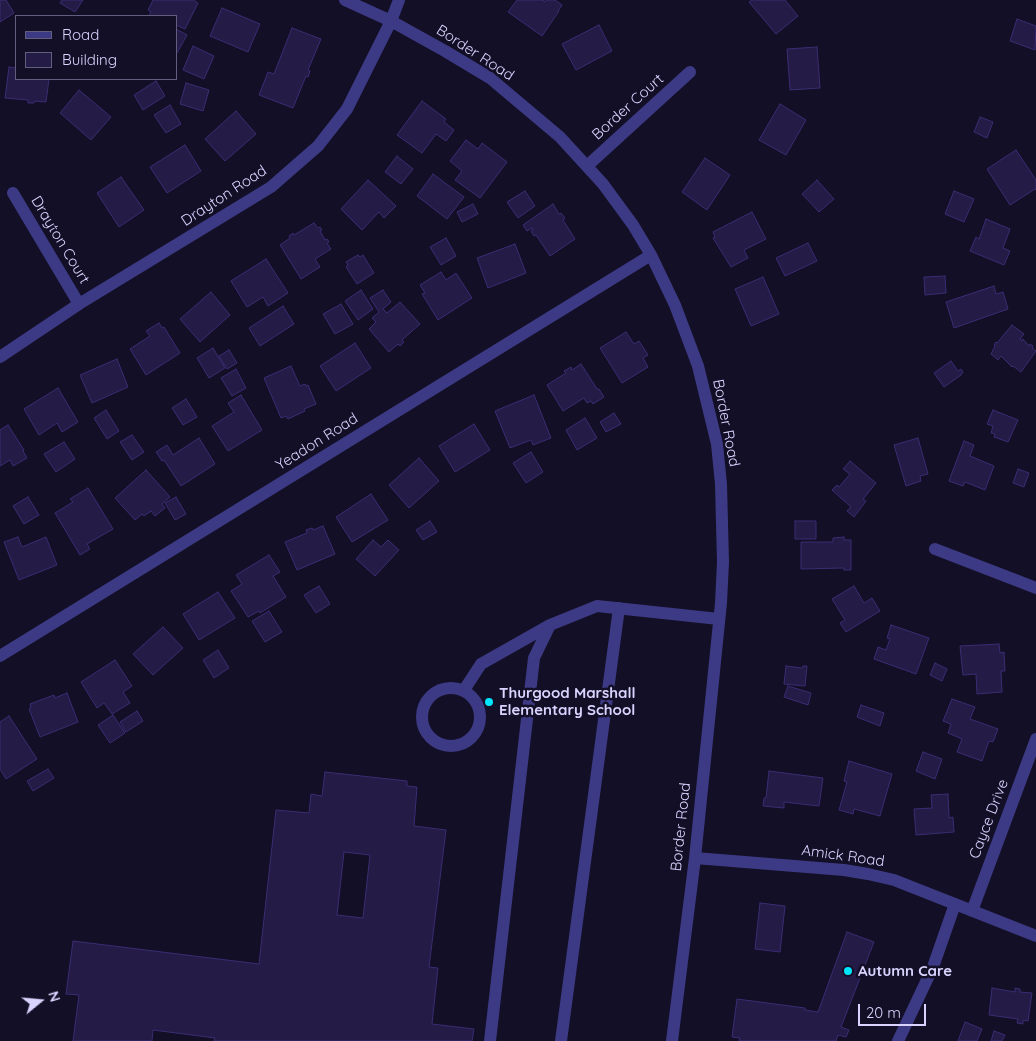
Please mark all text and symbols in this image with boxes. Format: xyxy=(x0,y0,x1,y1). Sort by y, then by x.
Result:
legend xyxy=(15,15,178,80)
street label: Border Road xyxy=(433,21,517,85)
text: Road xyxy=(62,25,99,44)
text: Building xyxy=(62,50,117,69)
street label: Border Court xyxy=(589,70,667,144)
street label: Drayton Road xyxy=(178,162,270,230)
street label: Drayton Court xyxy=(27,193,93,287)
street label: Border Road xyxy=(709,378,743,468)
street label: Yeadon Road xyxy=(273,410,361,474)
place label: Thurgood Marshall Elementary School xyxy=(499,684,636,719)
marker: Thurgood Marshall Elementary School xyxy=(483,696,495,708)
street label: Cayce Drive xyxy=(966,777,1012,861)
street label: Border Road xyxy=(667,782,695,872)
street label: Amick Road xyxy=(800,841,886,871)
place label: Autumn Care xyxy=(858,962,952,980)
marker: Autumn Care xyxy=(842,965,854,977)
north arrow xyxy=(15,976,65,1026)
text: N xyxy=(44,989,64,1004)
scale bar xyxy=(861,994,928,1026)
text: 20 m xyxy=(866,1003,901,1022)

